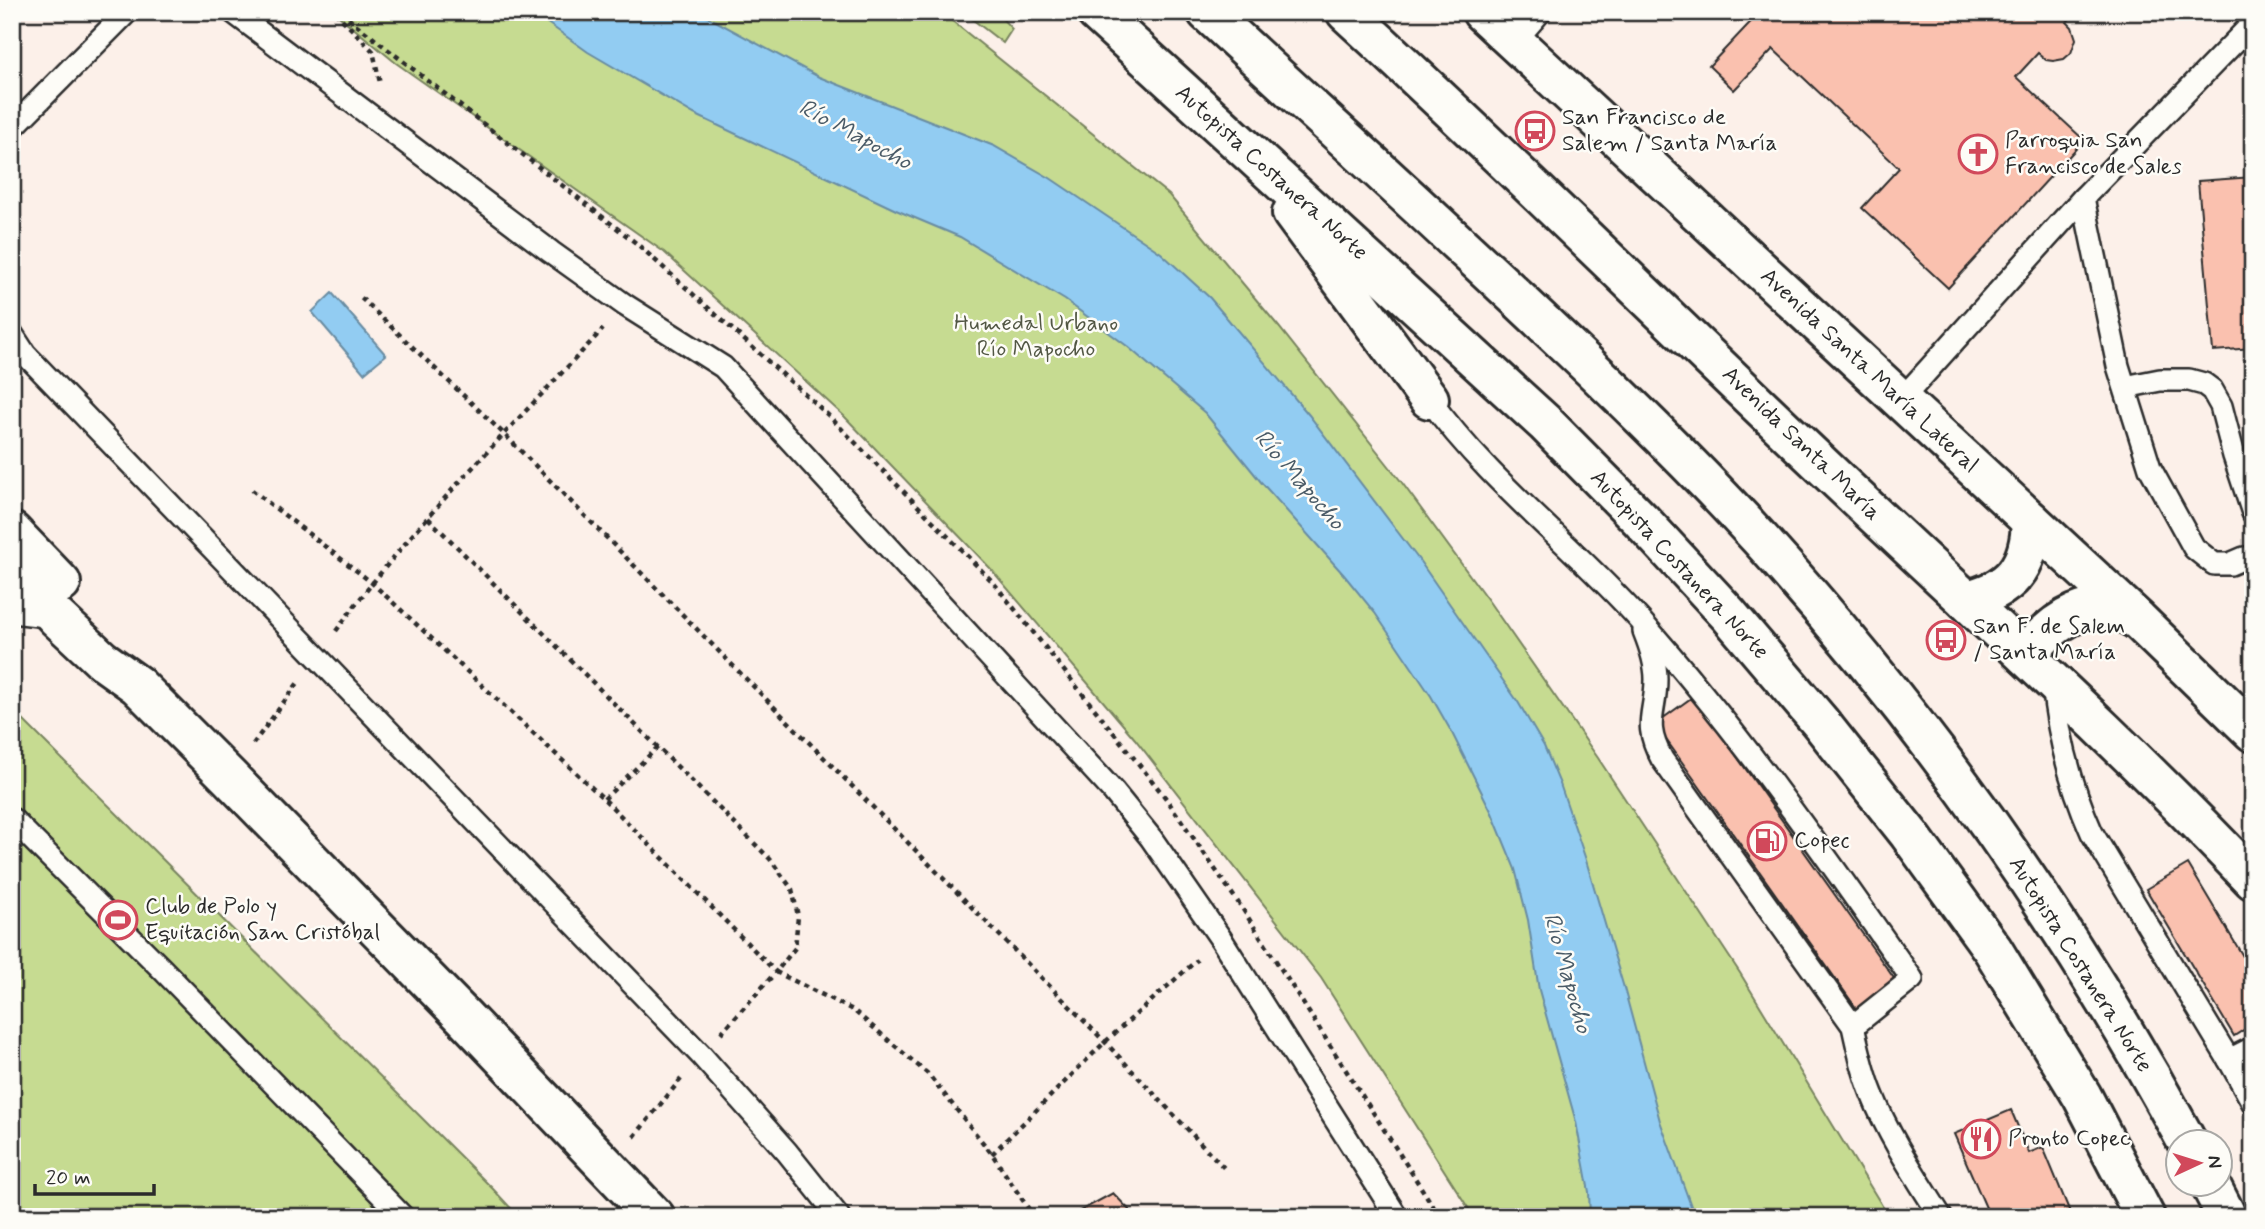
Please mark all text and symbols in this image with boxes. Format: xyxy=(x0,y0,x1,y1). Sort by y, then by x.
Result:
street label: Autopista Costanera Norte xyxy=(1168,78,1374,268)
water label: Río Mapocho xyxy=(793,92,918,178)
place label: San Francisco de Salem / Santa María xyxy=(1562,103,1777,159)
bus stop icon: San Francisco de Salem / Santa María xyxy=(1514,110,1556,152)
place label: Parroquia San Francisco de Sales xyxy=(2005,126,2182,182)
church icon: Parroquia San Francisco de Sales xyxy=(1957,133,1999,175)
street label: Avenida Santa María Lateral xyxy=(1754,263,1984,479)
park label: Humedal Urbano Río Mapocho xyxy=(954,309,1118,365)
street label: Avenida Santa María xyxy=(1717,362,1885,526)
water label: Río Mapocho xyxy=(1247,423,1352,537)
street label: Autopista Costanera Norte xyxy=(1583,464,1775,666)
place label: San F. de Salem / Santa María xyxy=(1973,612,2125,668)
bus stop icon: San F. de Salem / Santa María xyxy=(1925,619,1967,661)
fuel station icon: Copec xyxy=(1746,820,1788,862)
place label: Copec xyxy=(1794,826,1850,856)
street label: Autopista Costanera Norte xyxy=(2001,851,2159,1079)
place label: Club de Polo y Equitación San Cristóbal xyxy=(145,892,380,948)
sports icon: Club de Polo y Equitación San Cristóbal xyxy=(97,899,139,941)
water label: Río Mapocho xyxy=(1535,909,1599,1037)
restaurant icon: Pronto Copec xyxy=(1960,1118,2002,1160)
place label: Pronto Copec xyxy=(2008,1124,2130,1154)
north arrow xyxy=(2164,1128,2234,1198)
scale bar xyxy=(35,1152,154,1196)
text: N xyxy=(2202,1155,2227,1169)
text: 20 m xyxy=(46,1164,91,1192)

